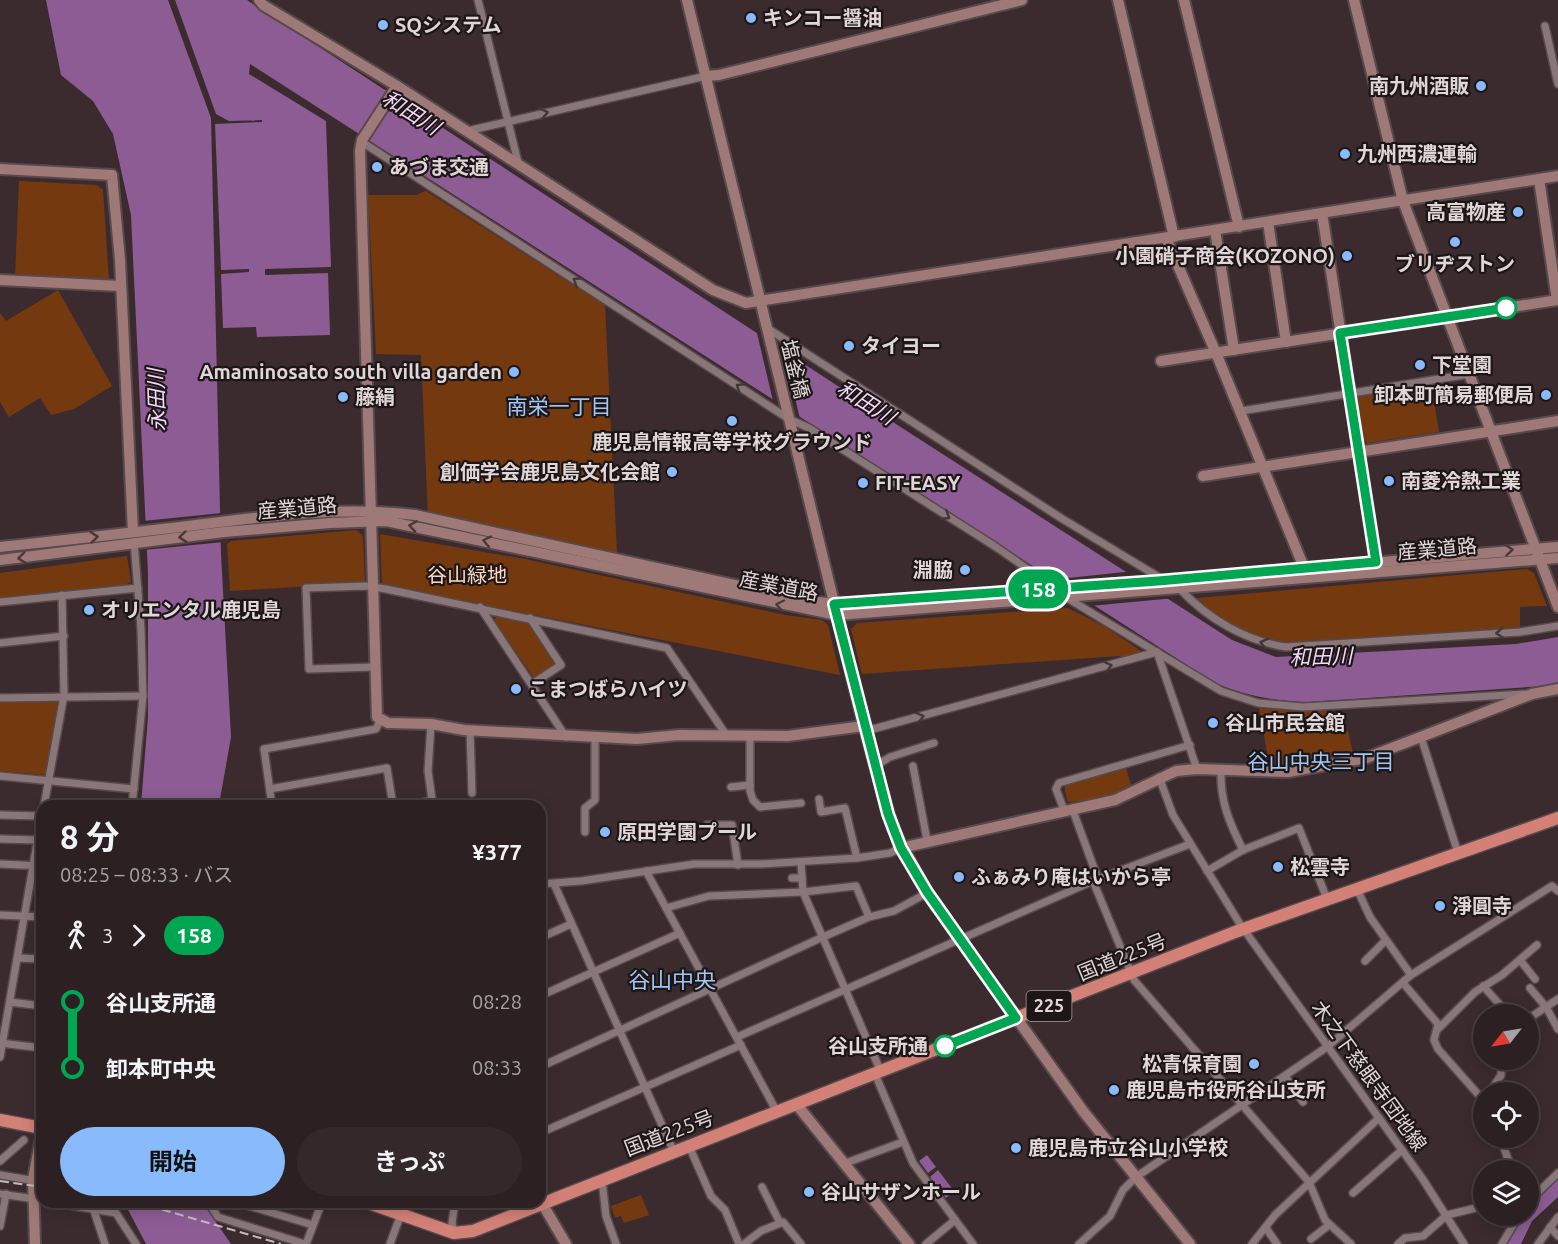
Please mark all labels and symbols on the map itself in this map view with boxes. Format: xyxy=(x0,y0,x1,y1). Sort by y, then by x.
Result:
place label: キンコー醤油 xyxy=(763,6,882,29)
marker: キンコー醤油 xyxy=(744,11,758,25)
place label: SQシステム xyxy=(395,13,502,36)
marker: SQシステム xyxy=(376,18,390,32)
place label: 南九州酒販 xyxy=(1369,74,1469,97)
marker: 南九州酒販 xyxy=(1474,79,1488,93)
water label: 和田川 xyxy=(378,85,446,140)
one-way arrow xyxy=(539,108,549,121)
place label: 九州西濃運輸 xyxy=(1357,142,1477,165)
marker: 九州西濃運輸 xyxy=(1338,147,1352,161)
place label: あづま交通 xyxy=(389,155,489,178)
marker: あづま交通 xyxy=(370,160,384,174)
place label: 高富物産 xyxy=(1426,200,1506,223)
marker: 高富物産 xyxy=(1511,205,1525,219)
marker: ブリヂストン xyxy=(1448,235,1462,249)
place label: 小園硝子商会(KOZONO) xyxy=(1115,244,1335,267)
marker: 小園硝子商会(KOZONO) xyxy=(1340,249,1354,263)
place label: ブリヂストン xyxy=(1395,252,1515,275)
one-way arrow xyxy=(572,277,583,288)
unlabelled marker xyxy=(1495,297,1517,319)
place label: タイヨー xyxy=(861,334,941,357)
street label: 塩釜橋 xyxy=(777,337,814,401)
marker: タイヨー xyxy=(842,339,856,353)
place label: 下堂園 xyxy=(1432,353,1492,376)
marker: 下堂園 xyxy=(1413,358,1427,372)
place label: Amaminosato south villa garden xyxy=(200,360,502,383)
marker: Amaminosato south villa garden xyxy=(507,365,521,379)
water label: 永田川 xyxy=(143,366,169,432)
water label: 和田川 xyxy=(833,375,901,430)
one-way arrow xyxy=(736,383,747,394)
place label: 卸本町簡易郵便局 xyxy=(1374,383,1534,406)
place label: 藤絹 xyxy=(355,385,395,408)
marker: 卸本町簡易郵便局 xyxy=(1539,388,1553,402)
marker: 藤絹 xyxy=(336,390,350,404)
district label: 南栄一丁目 xyxy=(507,394,612,418)
marker: 鹿児島情報高等学校グラウンド xyxy=(725,414,739,428)
place label: 鹿児島情報高等学校グラウンド xyxy=(592,430,872,453)
place label: 創価学会鹿児島文化会館 xyxy=(440,460,660,483)
marker: 創価学会鹿児島文化会館 xyxy=(665,465,679,479)
place label: 南菱冷熱工業 xyxy=(1401,469,1521,492)
place label: FIT-EASY xyxy=(875,471,960,494)
marker: 南菱冷熱工業 xyxy=(1382,474,1396,488)
marker: FIT-EASY xyxy=(856,476,870,490)
street label: 産業道路 xyxy=(256,493,338,522)
one-way arrow xyxy=(940,508,950,520)
one-way arrow xyxy=(409,520,419,533)
one-way arrow xyxy=(178,530,187,543)
one-way arrow xyxy=(89,531,98,544)
street label: 産業道路 xyxy=(1396,534,1478,563)
one-way arrow xyxy=(482,536,492,549)
one-way arrow xyxy=(1505,544,1514,557)
one-way arrow xyxy=(17,551,26,564)
place label: 淵脇 xyxy=(913,558,953,581)
park label: 谷山緑地 xyxy=(427,563,507,586)
marker: 淵脇 xyxy=(958,563,972,577)
street label: 産業道路 xyxy=(738,567,821,604)
line badge: 158 xyxy=(1004,570,1072,608)
place label: オリエンタル鹿児島 xyxy=(101,598,281,621)
one-way arrow xyxy=(775,599,785,612)
marker: オリエンタル鹿児島 xyxy=(82,603,96,617)
one-way arrow xyxy=(1495,626,1505,639)
one-way arrow xyxy=(1259,637,1269,650)
water label: 和田川 xyxy=(1289,643,1355,669)
one-way arrow xyxy=(1103,660,1113,673)
place label: こまつばらハイツ xyxy=(528,677,688,700)
marker: こまつばらハイツ xyxy=(509,682,523,696)
one-way arrow xyxy=(915,711,925,724)
place label: 谷山市民会館 xyxy=(1225,711,1345,734)
marker: 谷山市民会館 xyxy=(1206,716,1220,730)
district label: 谷山中央三丁目 xyxy=(1248,749,1395,773)
place label: 原田学園プール xyxy=(617,820,757,843)
marker: 原田学園プール xyxy=(598,825,612,839)
place label: 松雲寺 xyxy=(1290,855,1350,878)
marker: 松雲寺 xyxy=(1271,860,1285,874)
place label: ふぁみり庵はいから亭 xyxy=(971,865,1171,888)
marker: ふぁみり庵はいから亭 xyxy=(952,870,966,884)
place label: 淨圓寺 xyxy=(1452,894,1512,917)
marker: 淨圓寺 xyxy=(1433,899,1447,913)
street label: 国道225号 xyxy=(1074,928,1170,985)
district label: 谷山中央 xyxy=(628,967,716,992)
road number: 225 xyxy=(1026,991,1072,1021)
street label: 木之下慈眼寺団地線 xyxy=(1307,996,1432,1155)
north arrow xyxy=(1473,1004,1539,1070)
place label: 谷山支所通 xyxy=(828,1034,928,1057)
marker: 谷山支所通 xyxy=(934,1035,956,1057)
place label: 松青保育園 xyxy=(1142,1052,1242,1075)
marker: 松青保育園 xyxy=(1247,1057,1261,1071)
place label: 鹿児島市役所谷山支所 xyxy=(1126,1078,1326,1101)
marker: 鹿児島市役所谷山支所 xyxy=(1107,1083,1121,1097)
street label: 国道225号 xyxy=(621,1105,717,1160)
place label: 鹿児島市立谷山小学校 xyxy=(1028,1136,1228,1159)
marker: 鹿児島市立谷山小学校 xyxy=(1009,1141,1023,1155)
place label: 谷山サザンホール xyxy=(821,1180,981,1203)
marker: 谷山サザンホール xyxy=(802,1185,816,1199)

